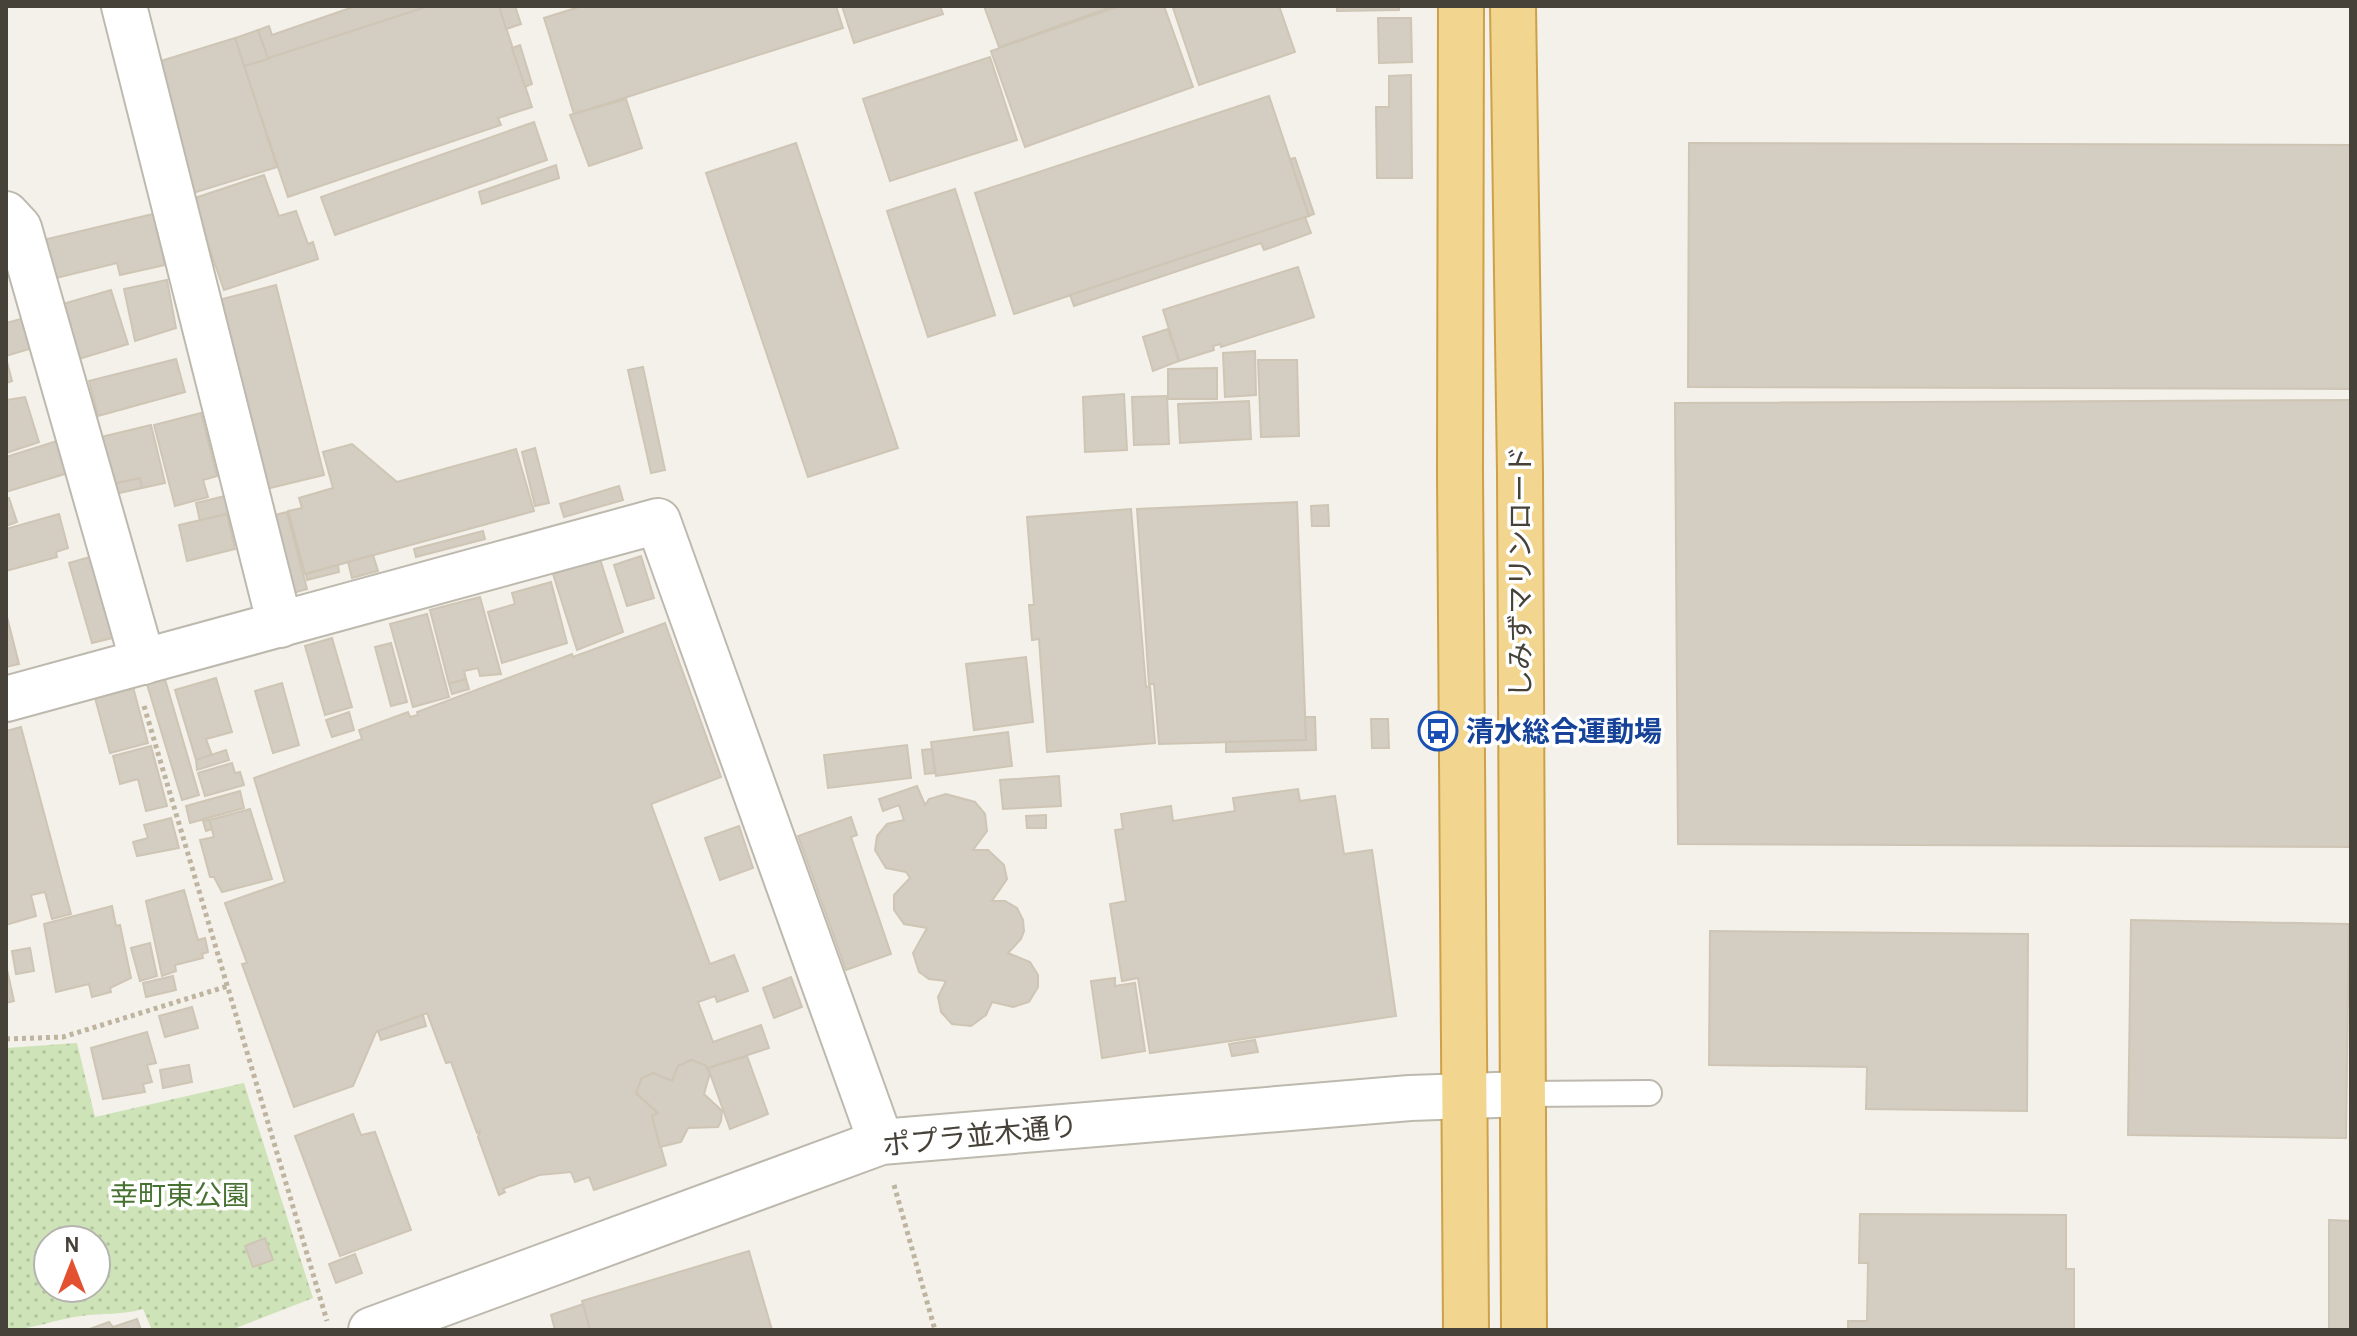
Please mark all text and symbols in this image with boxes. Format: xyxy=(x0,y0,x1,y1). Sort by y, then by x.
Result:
street label: しみずマリンロード xyxy=(1506,446,1536,698)
bus stop icon: 清水総合運動場 xyxy=(1417,710,1459,752)
place label: 清水総合運動場 xyxy=(1466,717,1662,747)
street label: ポプラ並木通り xyxy=(881,1111,1079,1161)
park label: 幸町東公園 xyxy=(110,1181,250,1211)
north arrow xyxy=(32,1224,112,1304)
text: N xyxy=(64,1234,80,1256)

